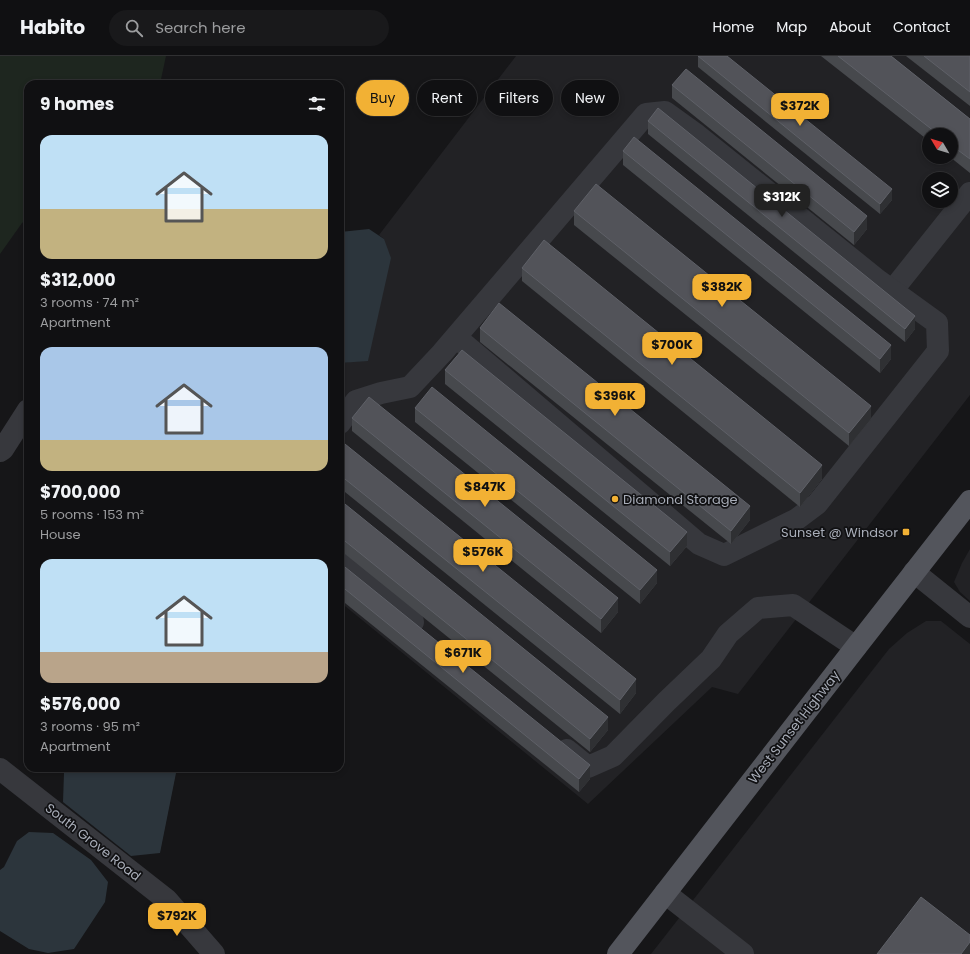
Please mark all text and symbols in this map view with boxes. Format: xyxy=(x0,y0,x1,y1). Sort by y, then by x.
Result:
search box xyxy=(109,10,389,46)
text: Habito xyxy=(20,14,85,41)
icon: search xyxy=(123,17,145,39)
text: Search here xyxy=(155,17,245,38)
text: Home xyxy=(712,17,754,37)
text: Map xyxy=(776,17,807,37)
text: About xyxy=(829,17,871,37)
text: Contact xyxy=(893,17,950,37)
chip: Buy xyxy=(356,80,409,116)
chip: Rent xyxy=(417,80,477,116)
chip: Filters xyxy=(485,80,553,116)
chip: New xyxy=(561,80,619,116)
text: 9 homes xyxy=(40,92,114,116)
icon: filters xyxy=(306,93,328,115)
pin: $372K xyxy=(772,93,828,127)
text: $372K xyxy=(780,96,820,115)
north arrow xyxy=(922,128,958,164)
map controls xyxy=(922,128,958,208)
icon: home xyxy=(148,161,220,233)
button: layers xyxy=(922,172,958,208)
pin: $312K xyxy=(754,184,810,218)
text: $312K xyxy=(763,187,801,206)
text: $312,000 xyxy=(40,268,116,292)
pin: $382K xyxy=(694,274,750,308)
text: $382K xyxy=(701,277,743,296)
text: 3 rooms · 74 m² xyxy=(40,293,139,312)
text: Apartment xyxy=(40,313,110,332)
pin: $700K xyxy=(644,332,700,366)
text: $700K xyxy=(651,335,693,354)
icon: home xyxy=(148,373,220,445)
pin: $396K xyxy=(587,383,643,417)
text: $396K xyxy=(594,386,636,405)
pin: $847K xyxy=(457,474,513,508)
text: $847K xyxy=(464,477,506,496)
text: $700,000 xyxy=(40,480,121,504)
place label: Diamond Storage xyxy=(623,490,738,509)
marker: Diamond Storage xyxy=(610,494,620,504)
text: 5 rooms · 153 m² xyxy=(40,505,144,524)
place label: Sunset @ Windsor xyxy=(781,523,898,542)
text: House xyxy=(40,525,80,544)
marker: Sunset @ Windsor xyxy=(901,527,911,537)
pin: $576K xyxy=(455,539,511,573)
text: $576K xyxy=(462,542,504,561)
icon: home xyxy=(148,585,220,657)
pin: $671K xyxy=(435,640,491,674)
text: $671K xyxy=(444,643,482,662)
street label: West Sunset Highway xyxy=(744,666,845,788)
text: $576,000 xyxy=(40,692,120,716)
text: 3 rooms · 95 m² xyxy=(40,717,140,736)
text: Apartment xyxy=(40,737,110,756)
street label: South Grove Road xyxy=(41,799,145,885)
pin: $792K xyxy=(149,903,205,937)
text: $792K xyxy=(157,906,197,925)

